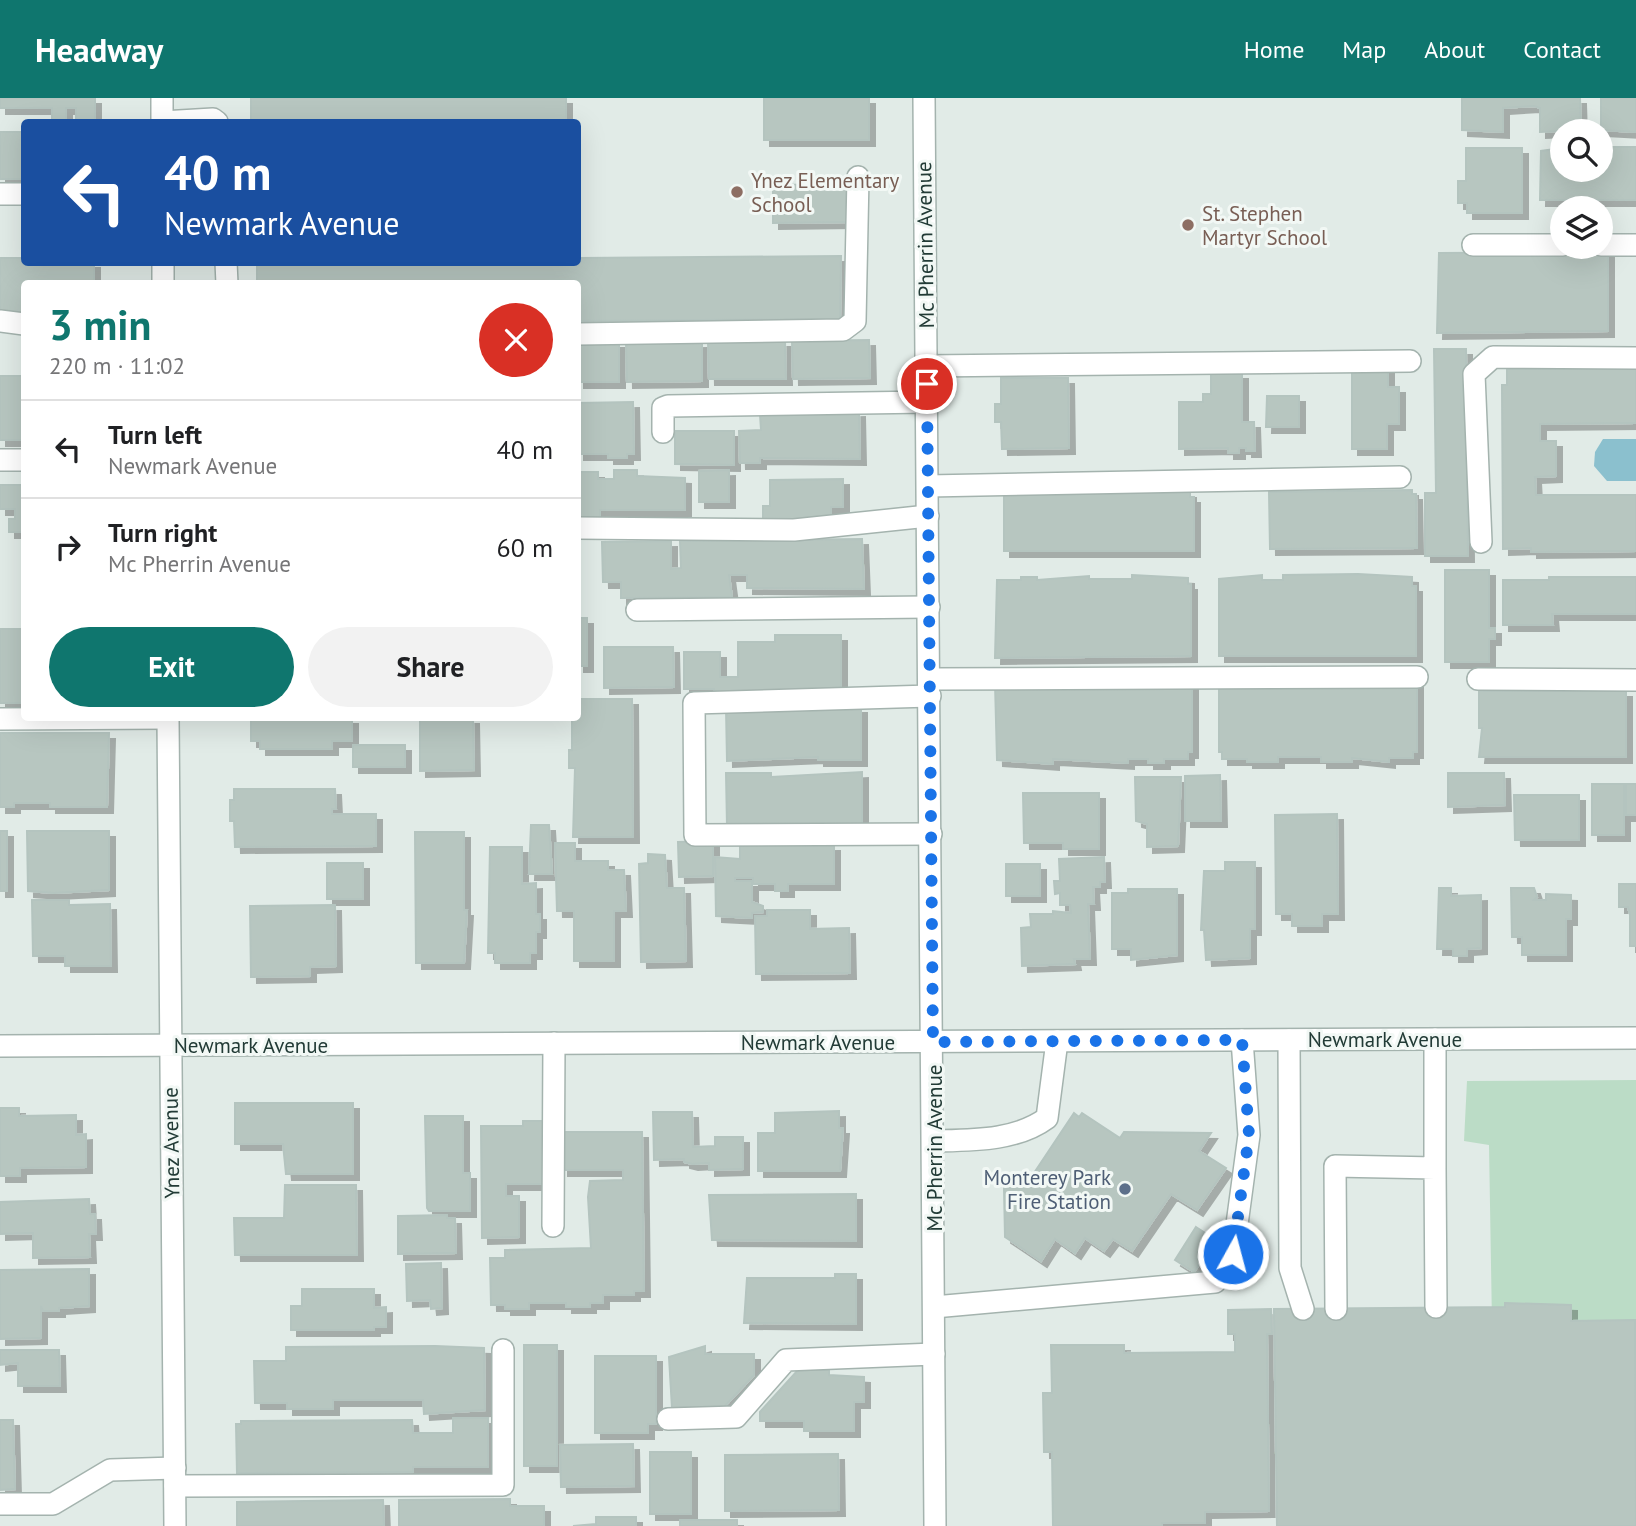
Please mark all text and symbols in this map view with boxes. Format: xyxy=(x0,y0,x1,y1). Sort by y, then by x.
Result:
text: Headway xyxy=(35,28,163,71)
text: Home xyxy=(1244,34,1304,65)
text: Map xyxy=(1342,34,1386,65)
text: About xyxy=(1424,34,1485,65)
text: Contact xyxy=(1523,34,1601,65)
map controls xyxy=(1550,119,1613,259)
button: search xyxy=(1550,119,1613,182)
text: 40 m xyxy=(164,140,271,204)
icon: left xyxy=(49,147,140,238)
street label: Mc Pherrin Avenue xyxy=(910,161,940,329)
place label: Ynez Elementary School xyxy=(751,167,899,218)
marker: Ynez Elementary School xyxy=(729,184,745,200)
button: layers xyxy=(1550,196,1613,259)
place label: St. Stephen Martyr School xyxy=(1202,200,1327,251)
text: Newmark Avenue xyxy=(164,202,400,244)
marker: St. Stephen Martyr School xyxy=(1180,217,1196,233)
text: 3 min xyxy=(49,297,151,352)
button: close xyxy=(479,303,553,377)
text: 220 m · 11:02 xyxy=(49,351,185,380)
pin xyxy=(897,354,957,414)
icon: arrive xyxy=(908,365,946,403)
text: Turn left xyxy=(108,418,202,451)
icon: left xyxy=(49,430,87,468)
text: 40 m xyxy=(497,433,553,466)
text: Newmark Avenue xyxy=(108,451,277,480)
text: Turn right xyxy=(108,516,217,549)
icon: right xyxy=(49,528,87,566)
text: 60 m xyxy=(497,531,553,564)
text: Mc Pherrin Avenue xyxy=(108,549,291,578)
button: Exit xyxy=(49,627,294,707)
button: Share xyxy=(308,627,553,707)
street label: Newmark Avenue xyxy=(1308,1026,1462,1053)
street label: Newmark Avenue xyxy=(741,1029,895,1056)
street label: Newmark Avenue xyxy=(174,1032,328,1059)
street label: Mc Pherrin Avenue xyxy=(921,1065,948,1232)
street label: Ynez Avenue xyxy=(157,1087,185,1199)
place label: Monterey Park Fire Station xyxy=(983,1164,1111,1215)
marker: Monterey Park Fire Station xyxy=(1117,1181,1133,1197)
position arrow xyxy=(1196,1217,1270,1291)

